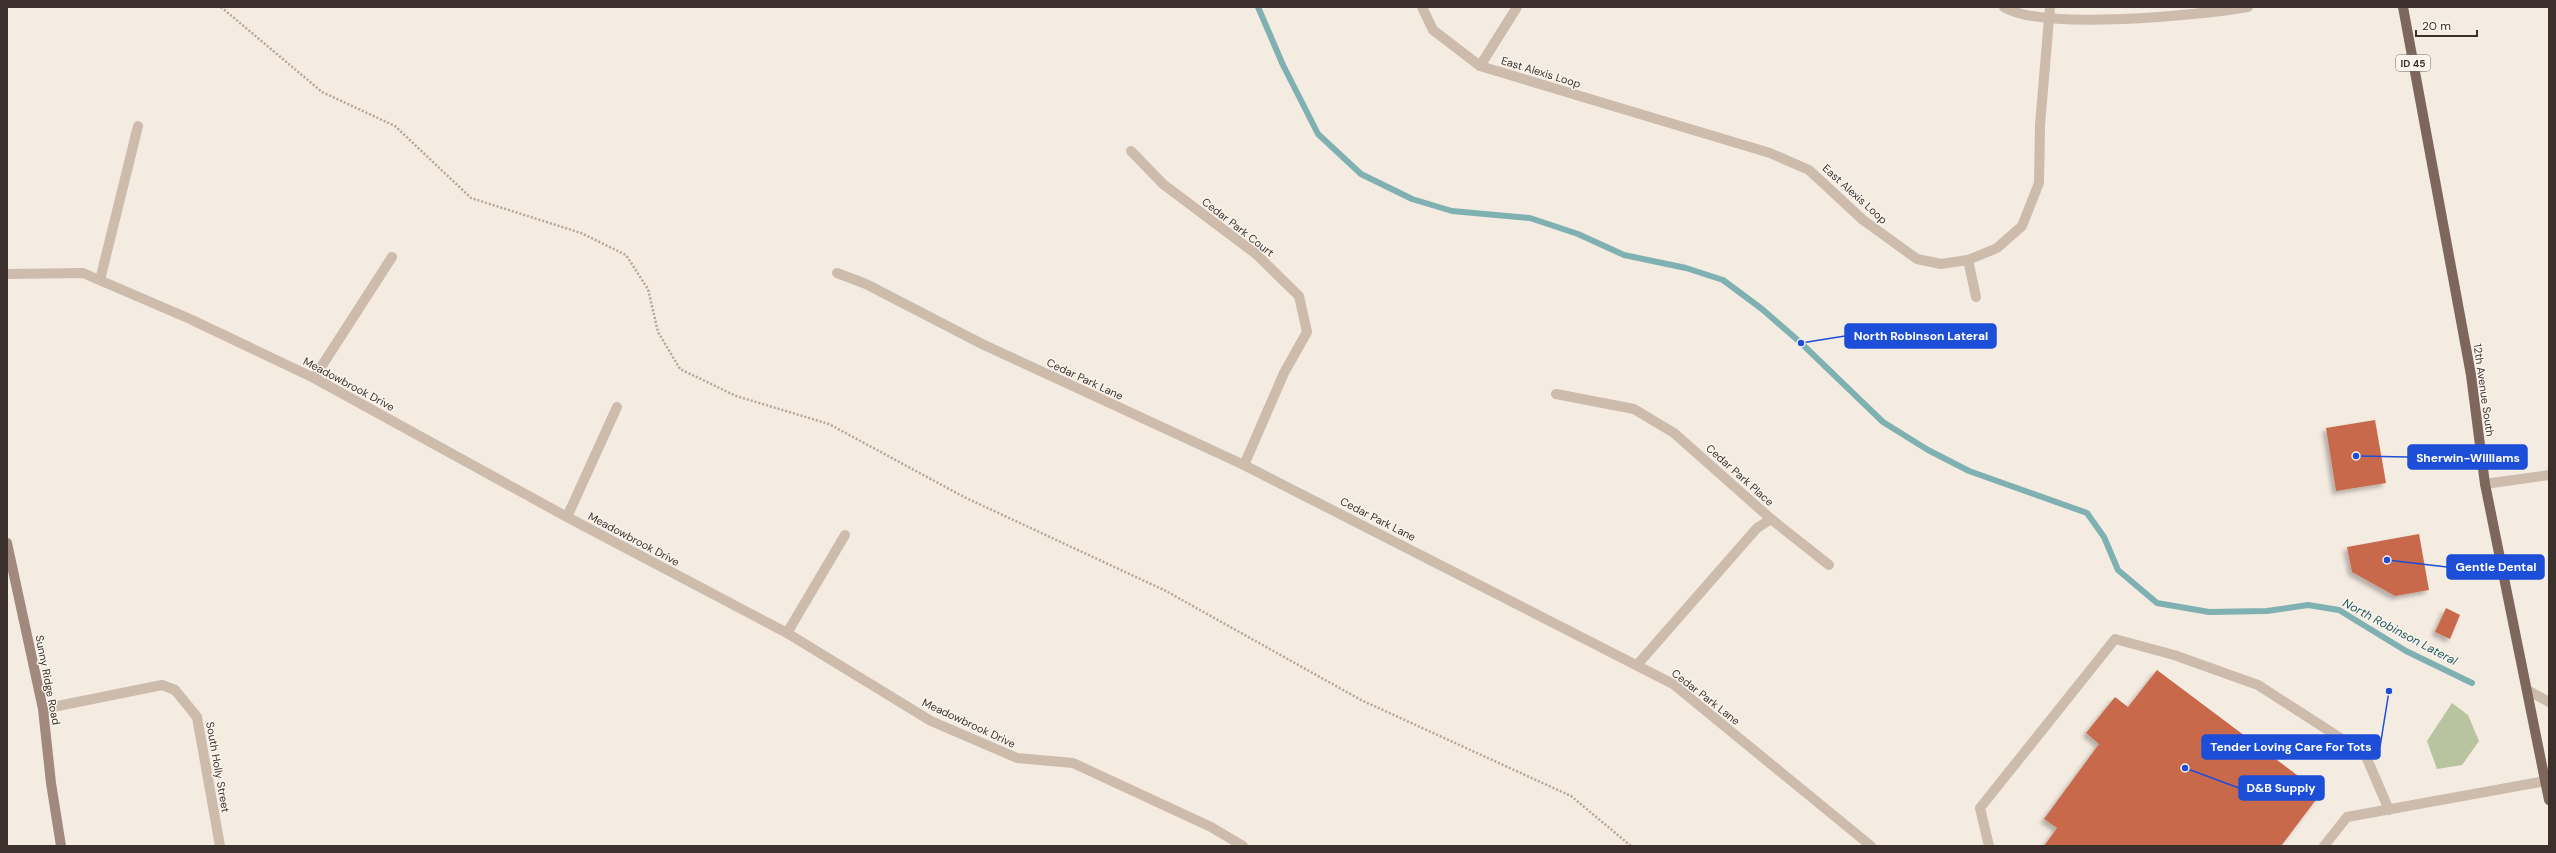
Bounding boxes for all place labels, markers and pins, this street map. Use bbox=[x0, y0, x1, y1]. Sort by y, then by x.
callout: North Robinson Lateral bbox=[1845, 324, 1996, 348]
callout: Sherwin-Williams bbox=[2408, 445, 2527, 469]
callout: Gentle Dental bbox=[2447, 555, 2544, 579]
callout: Tender Loving Care For Tots bbox=[2202, 735, 2380, 759]
callout: D&B Supply bbox=[2239, 776, 2324, 800]

